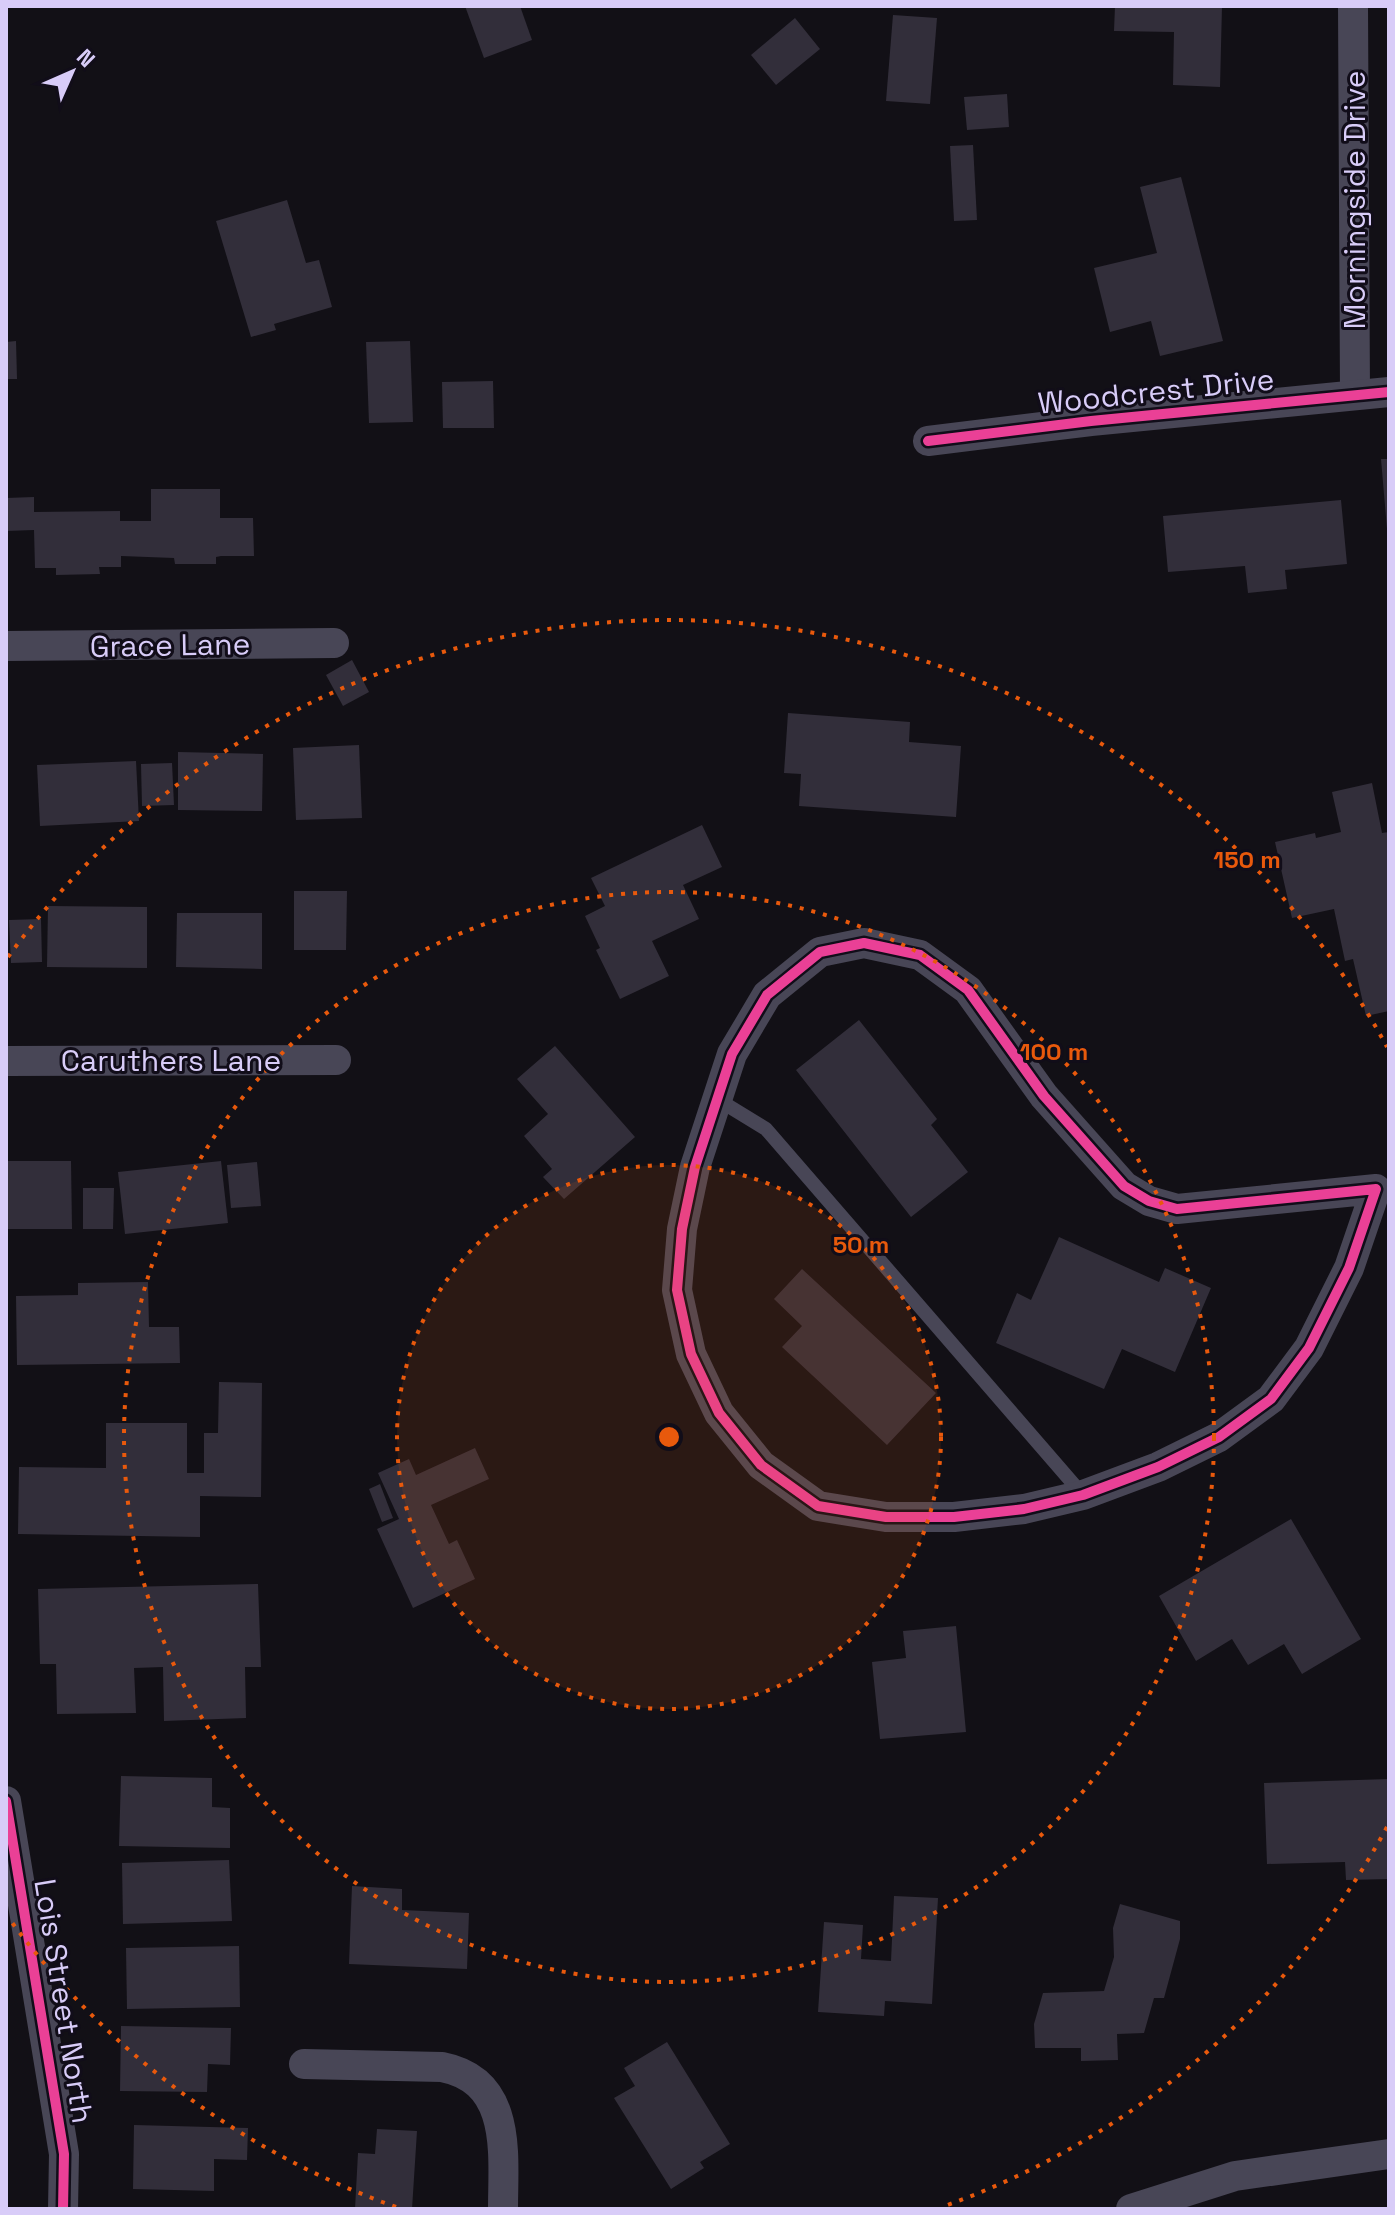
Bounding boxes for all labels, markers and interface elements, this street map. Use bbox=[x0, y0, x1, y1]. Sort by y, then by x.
north arrow bbox=[32, 32, 112, 112]
text: N bbox=[71, 43, 101, 73]
street label: Morningside Drive bbox=[1335, 70, 1374, 330]
street label: Woodcrest Drive bbox=[1036, 359, 1276, 423]
street label: Grace Lane bbox=[89, 624, 251, 666]
text: 150 m bbox=[1213, 844, 1281, 875]
text: 100 m bbox=[1020, 1036, 1088, 1067]
street label: Caruthers Lane bbox=[61, 1041, 281, 1080]
text: 50 m bbox=[833, 1229, 889, 1260]
centre of rings bbox=[655, 1423, 683, 1451]
street label: Lois Street North bbox=[25, 1876, 103, 2126]

